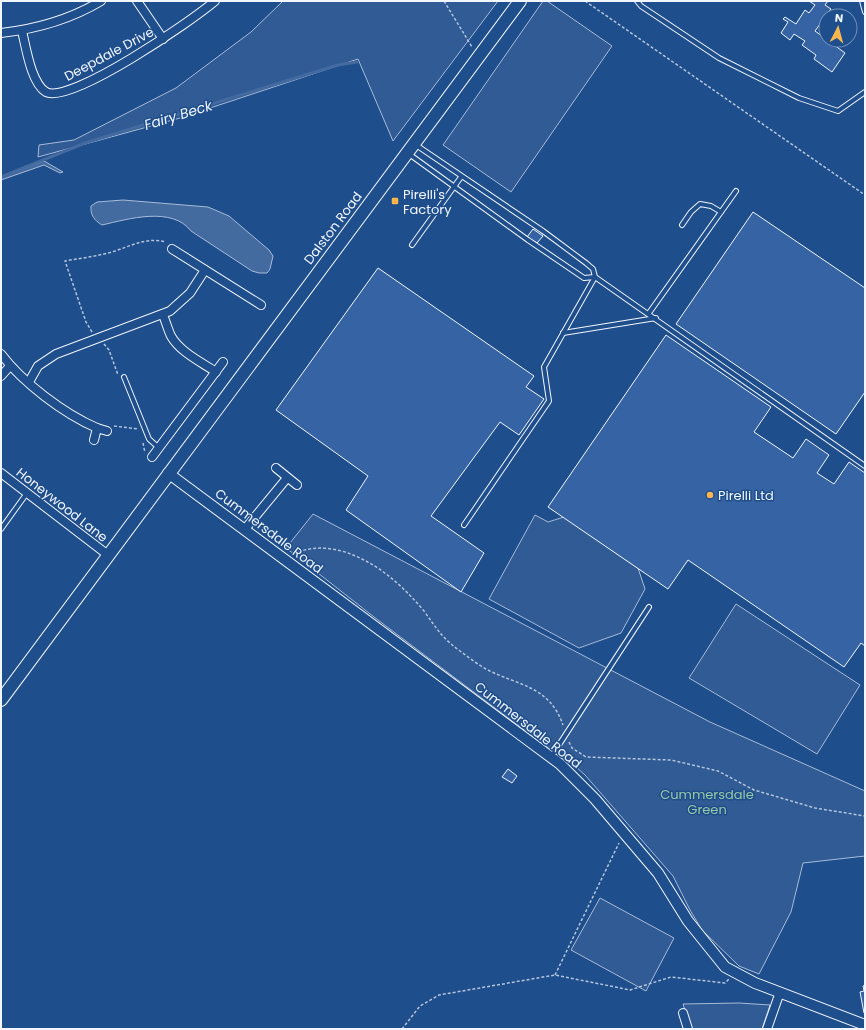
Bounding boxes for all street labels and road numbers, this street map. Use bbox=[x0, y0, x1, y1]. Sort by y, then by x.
street label: Deepdale Drive bbox=[61, 22, 157, 86]
street label: Dalston Road bbox=[299, 188, 367, 268]
street label: Honeywood Lane bbox=[12, 463, 112, 547]
street label: Cummersdale Road bbox=[211, 484, 327, 578]
street label: Cummersdale Road bbox=[471, 677, 585, 773]

